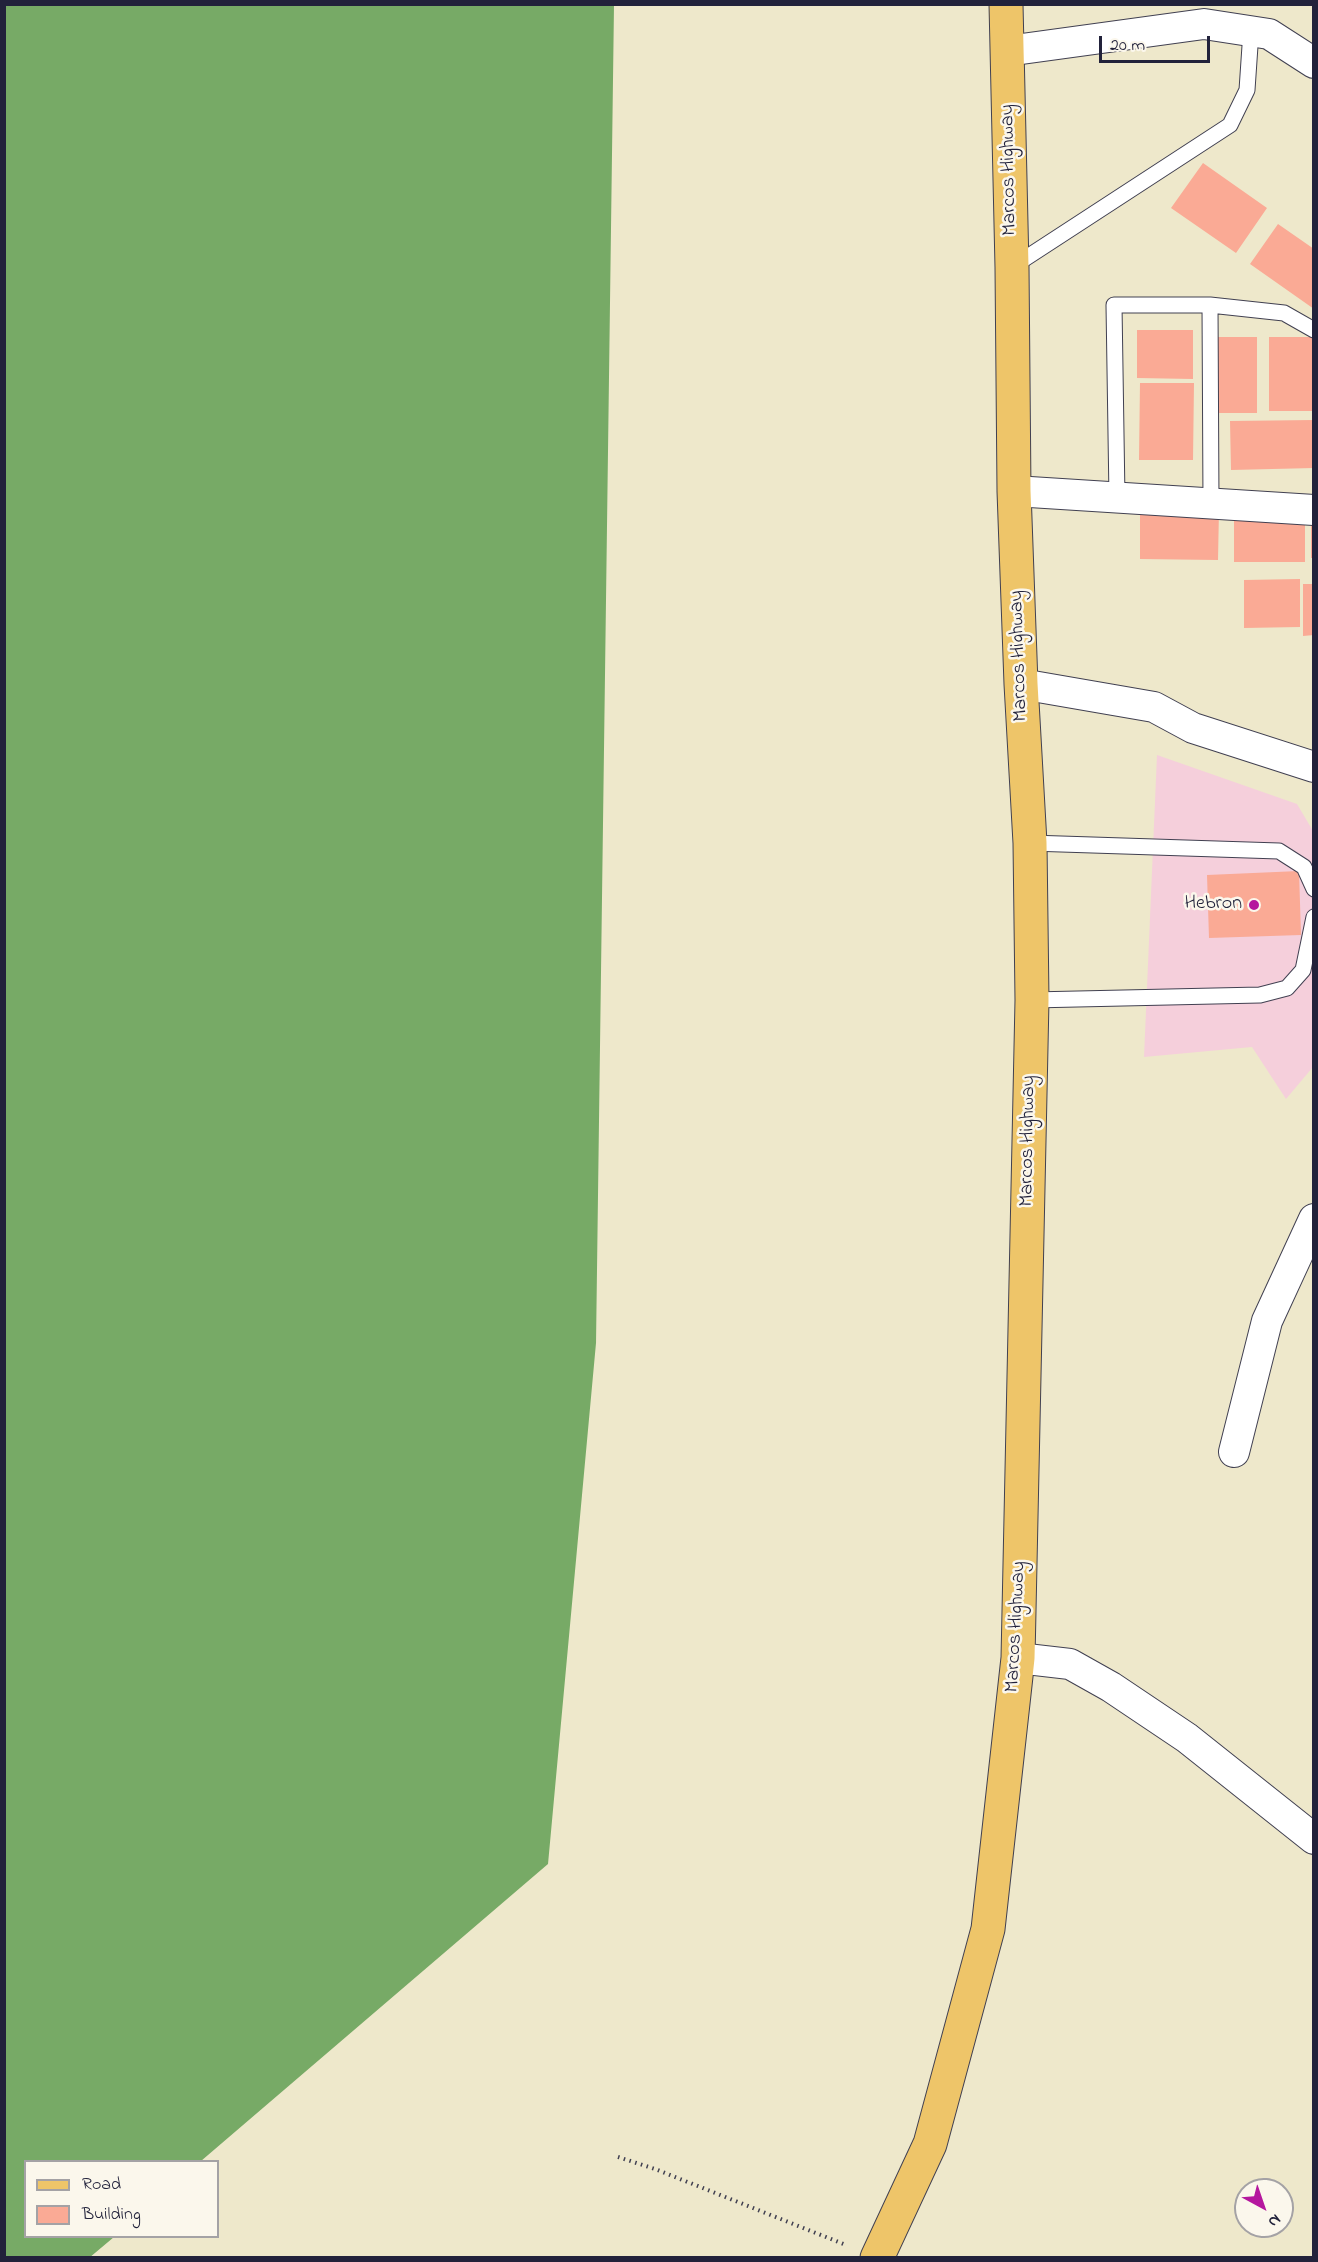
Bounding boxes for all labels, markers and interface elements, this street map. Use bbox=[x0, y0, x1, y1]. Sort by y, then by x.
scale bar bbox=[1102, 24, 1213, 62]
text: 20 m bbox=[1110, 33, 1145, 59]
street label: Marcos Highway bbox=[997, 104, 1023, 236]
street label: Marcos Highway bbox=[1006, 590, 1034, 722]
place label: Hebron bbox=[1184, 893, 1242, 917]
marker: Hebron bbox=[1247, 898, 1261, 912]
street label: Marcos Highway bbox=[1016, 1075, 1042, 1207]
street label: Marcos Highway bbox=[1002, 1561, 1032, 1693]
legend bbox=[24, 2160, 219, 2238]
text: Road bbox=[82, 2172, 121, 2198]
north arrow bbox=[1234, 2178, 1294, 2238]
text: Building bbox=[82, 2202, 141, 2228]
text: N bbox=[1262, 2208, 1286, 2233]

